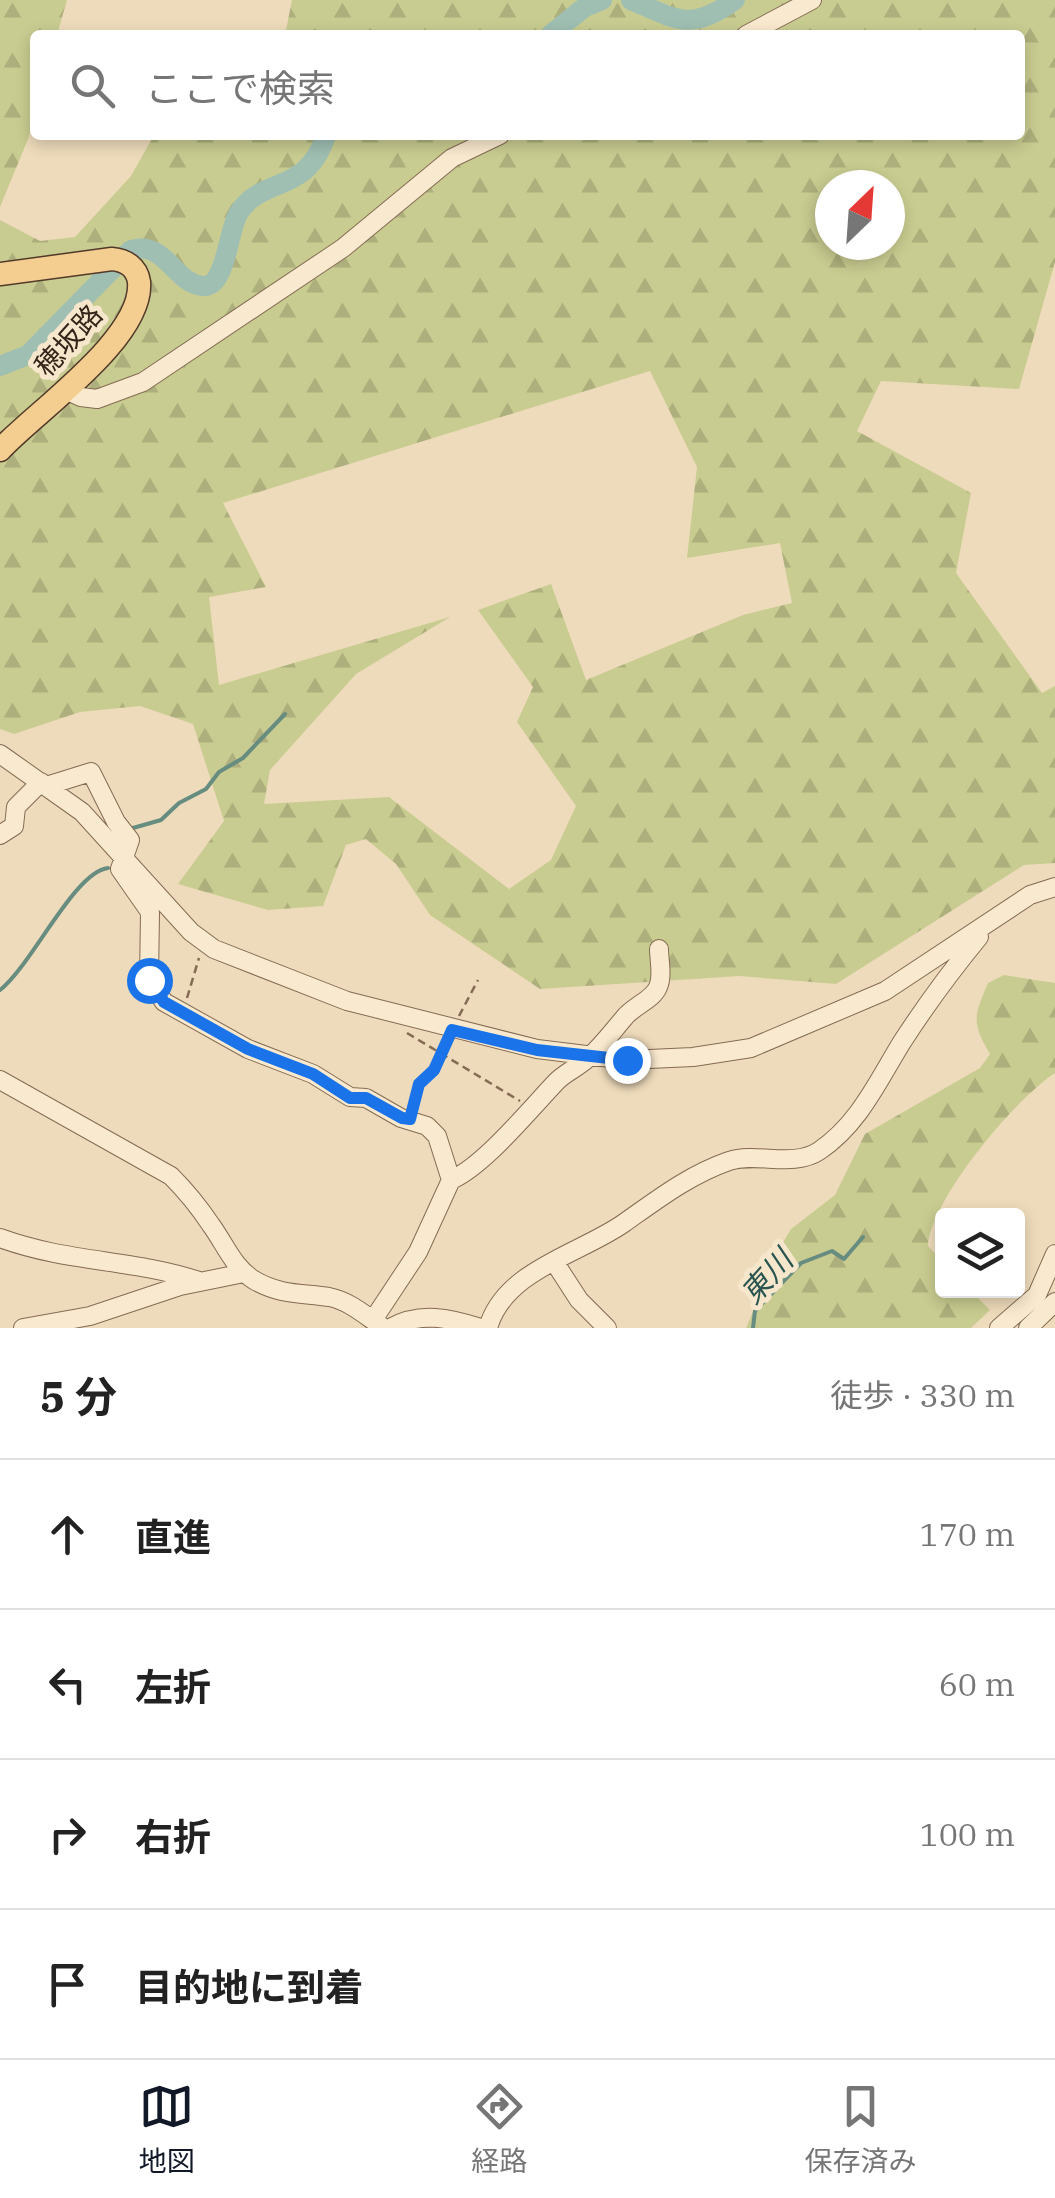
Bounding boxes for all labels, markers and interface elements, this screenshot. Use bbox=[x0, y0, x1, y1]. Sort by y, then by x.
search box bbox=[30, 30, 1025, 140]
icon: search bbox=[65, 58, 120, 113]
text: ここで検索 bbox=[145, 63, 335, 112]
north arrow bbox=[815, 170, 905, 260]
street label: 穂坂路 bbox=[26, 296, 110, 384]
route start bbox=[127, 958, 173, 1004]
route end bbox=[605, 1038, 651, 1084]
map controls bbox=[935, 1208, 1025, 1298]
button: layers bbox=[935, 1208, 1025, 1298]
water label: 東川 bbox=[731, 1238, 803, 1311]
text: 5 分 bbox=[40, 1369, 117, 1424]
text: 徒歩 · 330 m bbox=[830, 1374, 1015, 1416]
icon: ahead bbox=[40, 1507, 95, 1562]
text: 直進 bbox=[135, 1512, 211, 1561]
text: 170 m bbox=[919, 1513, 1015, 1555]
icon: left bbox=[40, 1657, 95, 1712]
text: 左折 bbox=[135, 1662, 211, 1711]
text: 60 m bbox=[939, 1663, 1015, 1705]
icon: right bbox=[40, 1807, 95, 1862]
text: 右折 bbox=[135, 1812, 211, 1861]
text: 100 m bbox=[919, 1813, 1015, 1855]
icon: arrive bbox=[40, 1957, 95, 2012]
text: 目的地に到着 bbox=[135, 1962, 363, 2011]
tab: 地図 bbox=[138, 2079, 195, 2179]
tab: 経路 bbox=[471, 2079, 528, 2179]
tab: 保存済み bbox=[804, 2079, 917, 2179]

